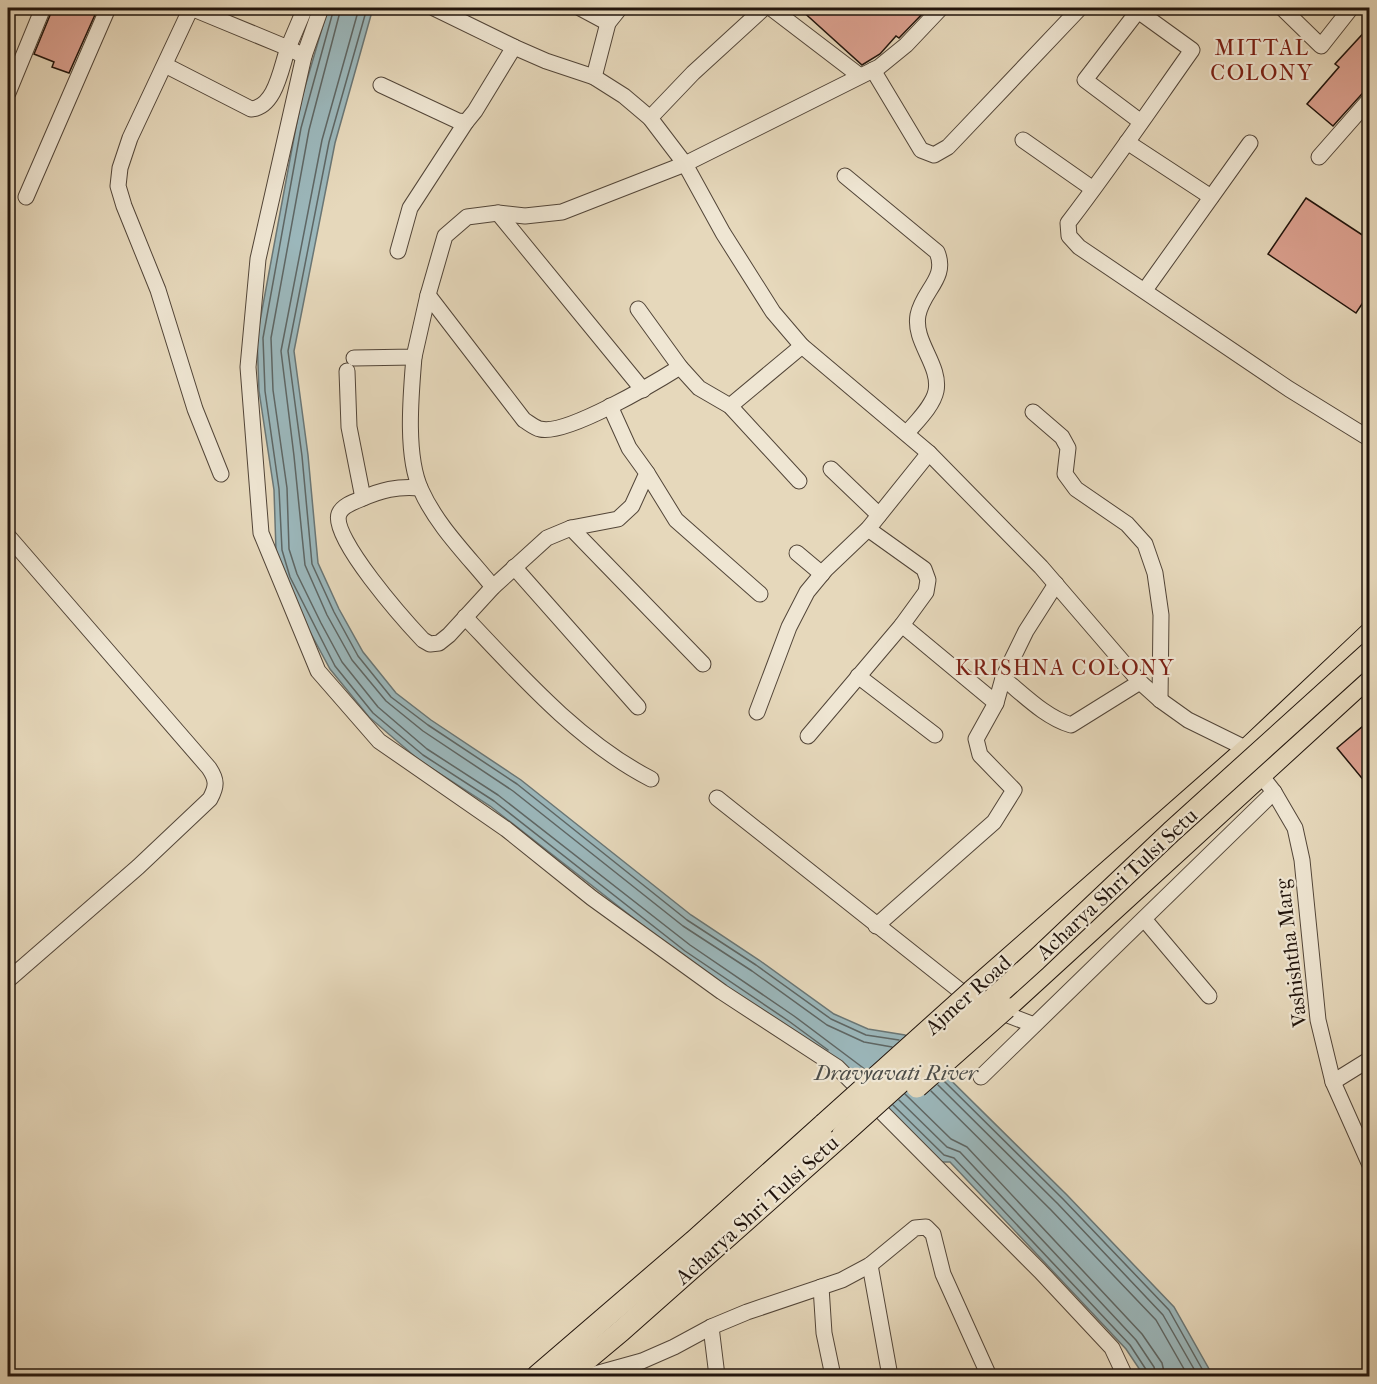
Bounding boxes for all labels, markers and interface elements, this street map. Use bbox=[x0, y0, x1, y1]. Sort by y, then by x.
district label: MITTAL COLONY bbox=[1210, 35, 1314, 86]
district label: KRISHNA COLONY bbox=[955, 655, 1175, 681]
street label: Acharya Shri Tulsi Setu bbox=[1031, 803, 1202, 965]
street label: Vashishtha Marg bbox=[1270, 877, 1312, 1030]
street label: Ajmer Road bbox=[919, 950, 1016, 1040]
water label: Dravyavati River bbox=[812, 1060, 980, 1086]
street label: Acharya Shri Tulsi Setu bbox=[670, 1130, 844, 1290]

